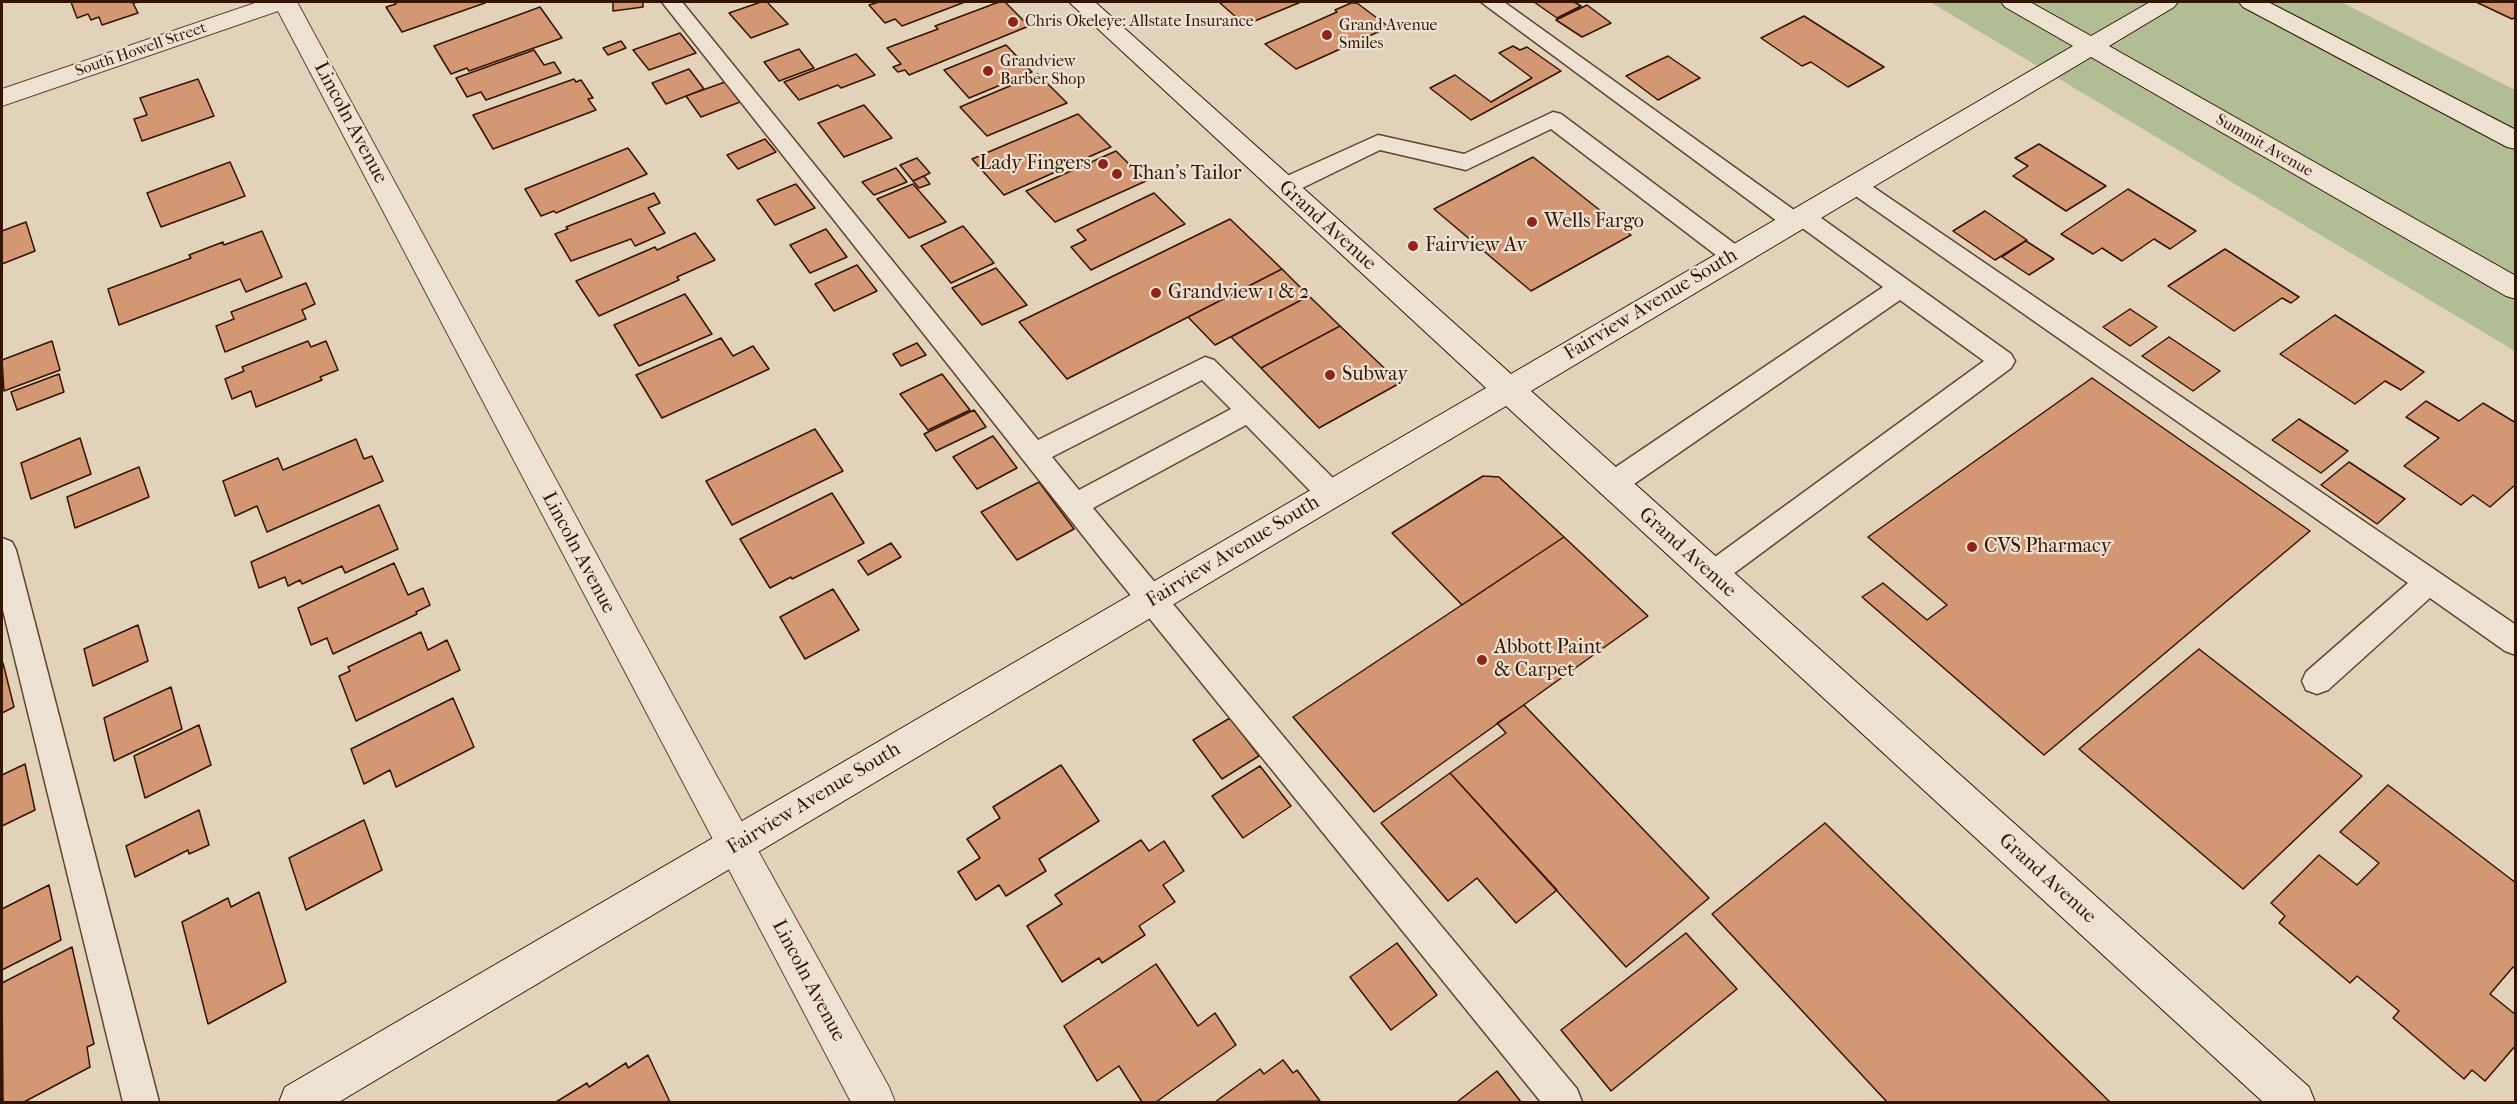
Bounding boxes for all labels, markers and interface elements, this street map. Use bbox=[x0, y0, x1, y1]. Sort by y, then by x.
place label: Chris Okeleye: Allstate Insurance bbox=[1025, 12, 1254, 32]
marker: Chris Okeleye: Allstate Insurance bbox=[1006, 15, 1020, 29]
place label: Grand Avenue Smiles bbox=[1339, 16, 1438, 54]
street label: South Howell Street bbox=[73, 19, 209, 81]
marker: Grand Avenue Smiles bbox=[1320, 28, 1334, 42]
place label: Grandview Barber Shop bbox=[1000, 52, 1085, 90]
street label: Lincoln Avenue bbox=[308, 58, 392, 188]
marker: Grandview Barber Shop bbox=[981, 64, 995, 78]
street label: Summit Avenue bbox=[2212, 110, 2316, 182]
place label: Lady Fingers bbox=[979, 152, 1091, 176]
marker: Lady Fingers bbox=[1096, 157, 1110, 171]
place label: Than's Tailor bbox=[1129, 162, 1242, 186]
marker: Than's Tailor bbox=[1110, 167, 1124, 181]
street label: Grand Avenue bbox=[1273, 176, 1381, 276]
place label: Wells Fargo bbox=[1544, 210, 1644, 234]
marker: Wells Fargo bbox=[1525, 215, 1539, 229]
place label: Fairview Av bbox=[1425, 234, 1527, 258]
marker: Fairview Av bbox=[1406, 239, 1420, 253]
street label: Fairview Avenue South bbox=[1560, 244, 1742, 366]
place label: Grandview 1 & 2 bbox=[1168, 281, 1309, 305]
marker: Grandview 1 & 2 bbox=[1149, 286, 1163, 300]
place label: Subway bbox=[1342, 363, 1408, 387]
marker: Subway bbox=[1323, 368, 1337, 382]
street label: Lincoln Avenue bbox=[536, 488, 620, 618]
street label: Fairview Avenue South bbox=[1142, 491, 1324, 613]
street label: Grand Avenue bbox=[1633, 503, 1741, 603]
place label: CVS Pharmacy bbox=[1984, 535, 2111, 559]
marker: CVS Pharmacy bbox=[1965, 540, 1979, 554]
place label: Abbott Paint & Carpet bbox=[1494, 636, 1602, 683]
marker: Abbott Paint & Carpet bbox=[1475, 653, 1489, 667]
street label: Fairview Avenue South bbox=[723, 738, 905, 860]
street label: Grand Avenue bbox=[1993, 829, 2101, 929]
street label: Lincoln Avenue bbox=[766, 916, 850, 1046]

